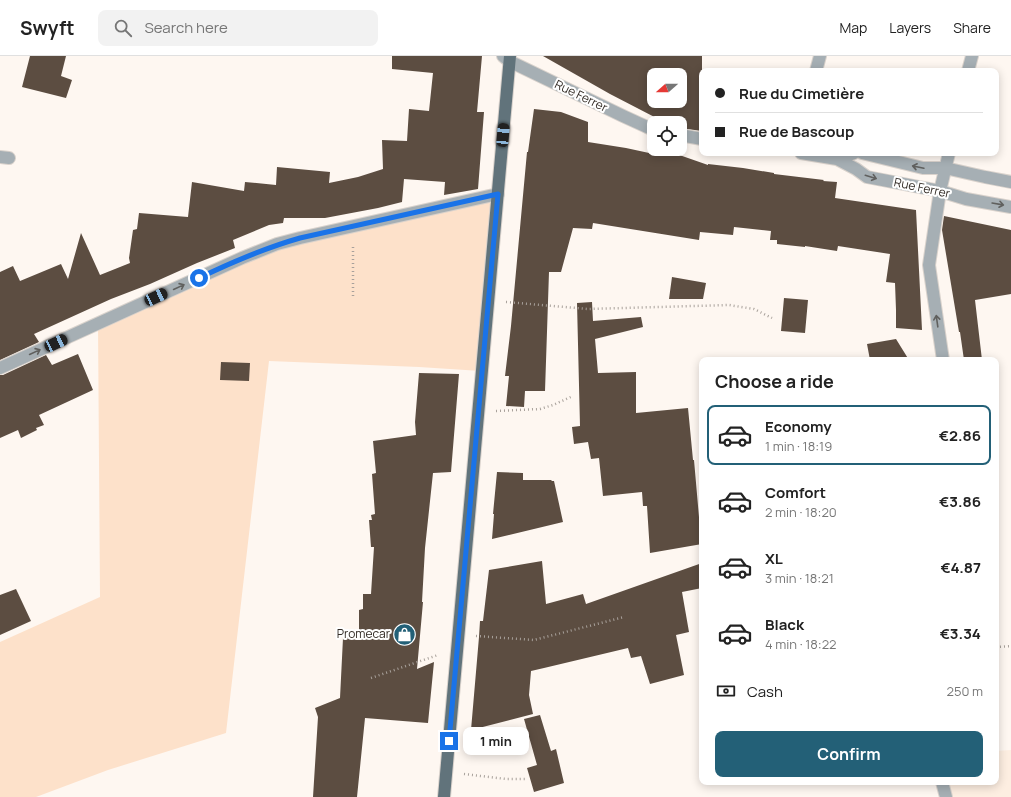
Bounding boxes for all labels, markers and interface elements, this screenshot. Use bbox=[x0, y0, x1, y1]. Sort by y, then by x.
search box bbox=[98, 10, 378, 46]
text: Swyft bbox=[20, 15, 74, 41]
icon: search bbox=[112, 17, 134, 39]
text: Search here bbox=[144, 17, 228, 38]
text: Map bbox=[839, 18, 867, 37]
text: Layers bbox=[889, 18, 931, 37]
text: Share bbox=[953, 18, 991, 37]
north arrow bbox=[647, 68, 687, 108]
map controls bbox=[647, 68, 687, 156]
street label: Rue Ferrer bbox=[552, 75, 611, 116]
text: Rue du Cimetière bbox=[739, 83, 864, 104]
button: locate bbox=[647, 116, 687, 156]
text: Rue de Bascoup bbox=[739, 121, 854, 142]
car bbox=[496, 123, 510, 147]
one-way arrow bbox=[912, 162, 925, 170]
street label: Rue Ferrer bbox=[893, 173, 952, 202]
one-way arrow bbox=[864, 174, 877, 181]
one-way arrow bbox=[991, 200, 1004, 208]
route start bbox=[190, 269, 208, 287]
one-way arrow bbox=[173, 282, 185, 290]
car bbox=[143, 286, 169, 308]
one-way arrow bbox=[933, 315, 941, 328]
car bbox=[43, 332, 69, 354]
one-way arrow bbox=[29, 348, 41, 355]
text: Choose a ride bbox=[715, 369, 834, 393]
text: Economy bbox=[765, 416, 832, 437]
icon: car bbox=[717, 417, 753, 453]
text: €2.86 bbox=[939, 425, 981, 446]
text: 1 min · 18:19 bbox=[765, 437, 832, 455]
text: Comfort bbox=[765, 482, 826, 503]
icon: car bbox=[717, 483, 753, 519]
text: €3.86 bbox=[939, 491, 981, 512]
text: 2 min · 18:20 bbox=[765, 503, 837, 521]
text: XL bbox=[765, 548, 783, 569]
icon: car bbox=[717, 549, 753, 585]
text: €4.87 bbox=[940, 557, 981, 578]
text: 3 min · 18:21 bbox=[765, 569, 834, 587]
text: Black bbox=[765, 614, 804, 635]
icon: car bbox=[717, 615, 753, 651]
shop icon: Promecar bbox=[392, 621, 418, 647]
text: €3.34 bbox=[940, 623, 981, 644]
place label: Promecar bbox=[337, 625, 391, 642]
text: 4 min · 18:22 bbox=[765, 635, 837, 653]
icon: cash bbox=[715, 680, 737, 702]
text: Cash bbox=[747, 681, 783, 702]
text: 250 m bbox=[947, 682, 983, 700]
callout: 1 min bbox=[463, 727, 529, 755]
button: Confirm bbox=[715, 731, 983, 777]
route end bbox=[440, 732, 458, 750]
text: 1 min bbox=[480, 732, 512, 750]

